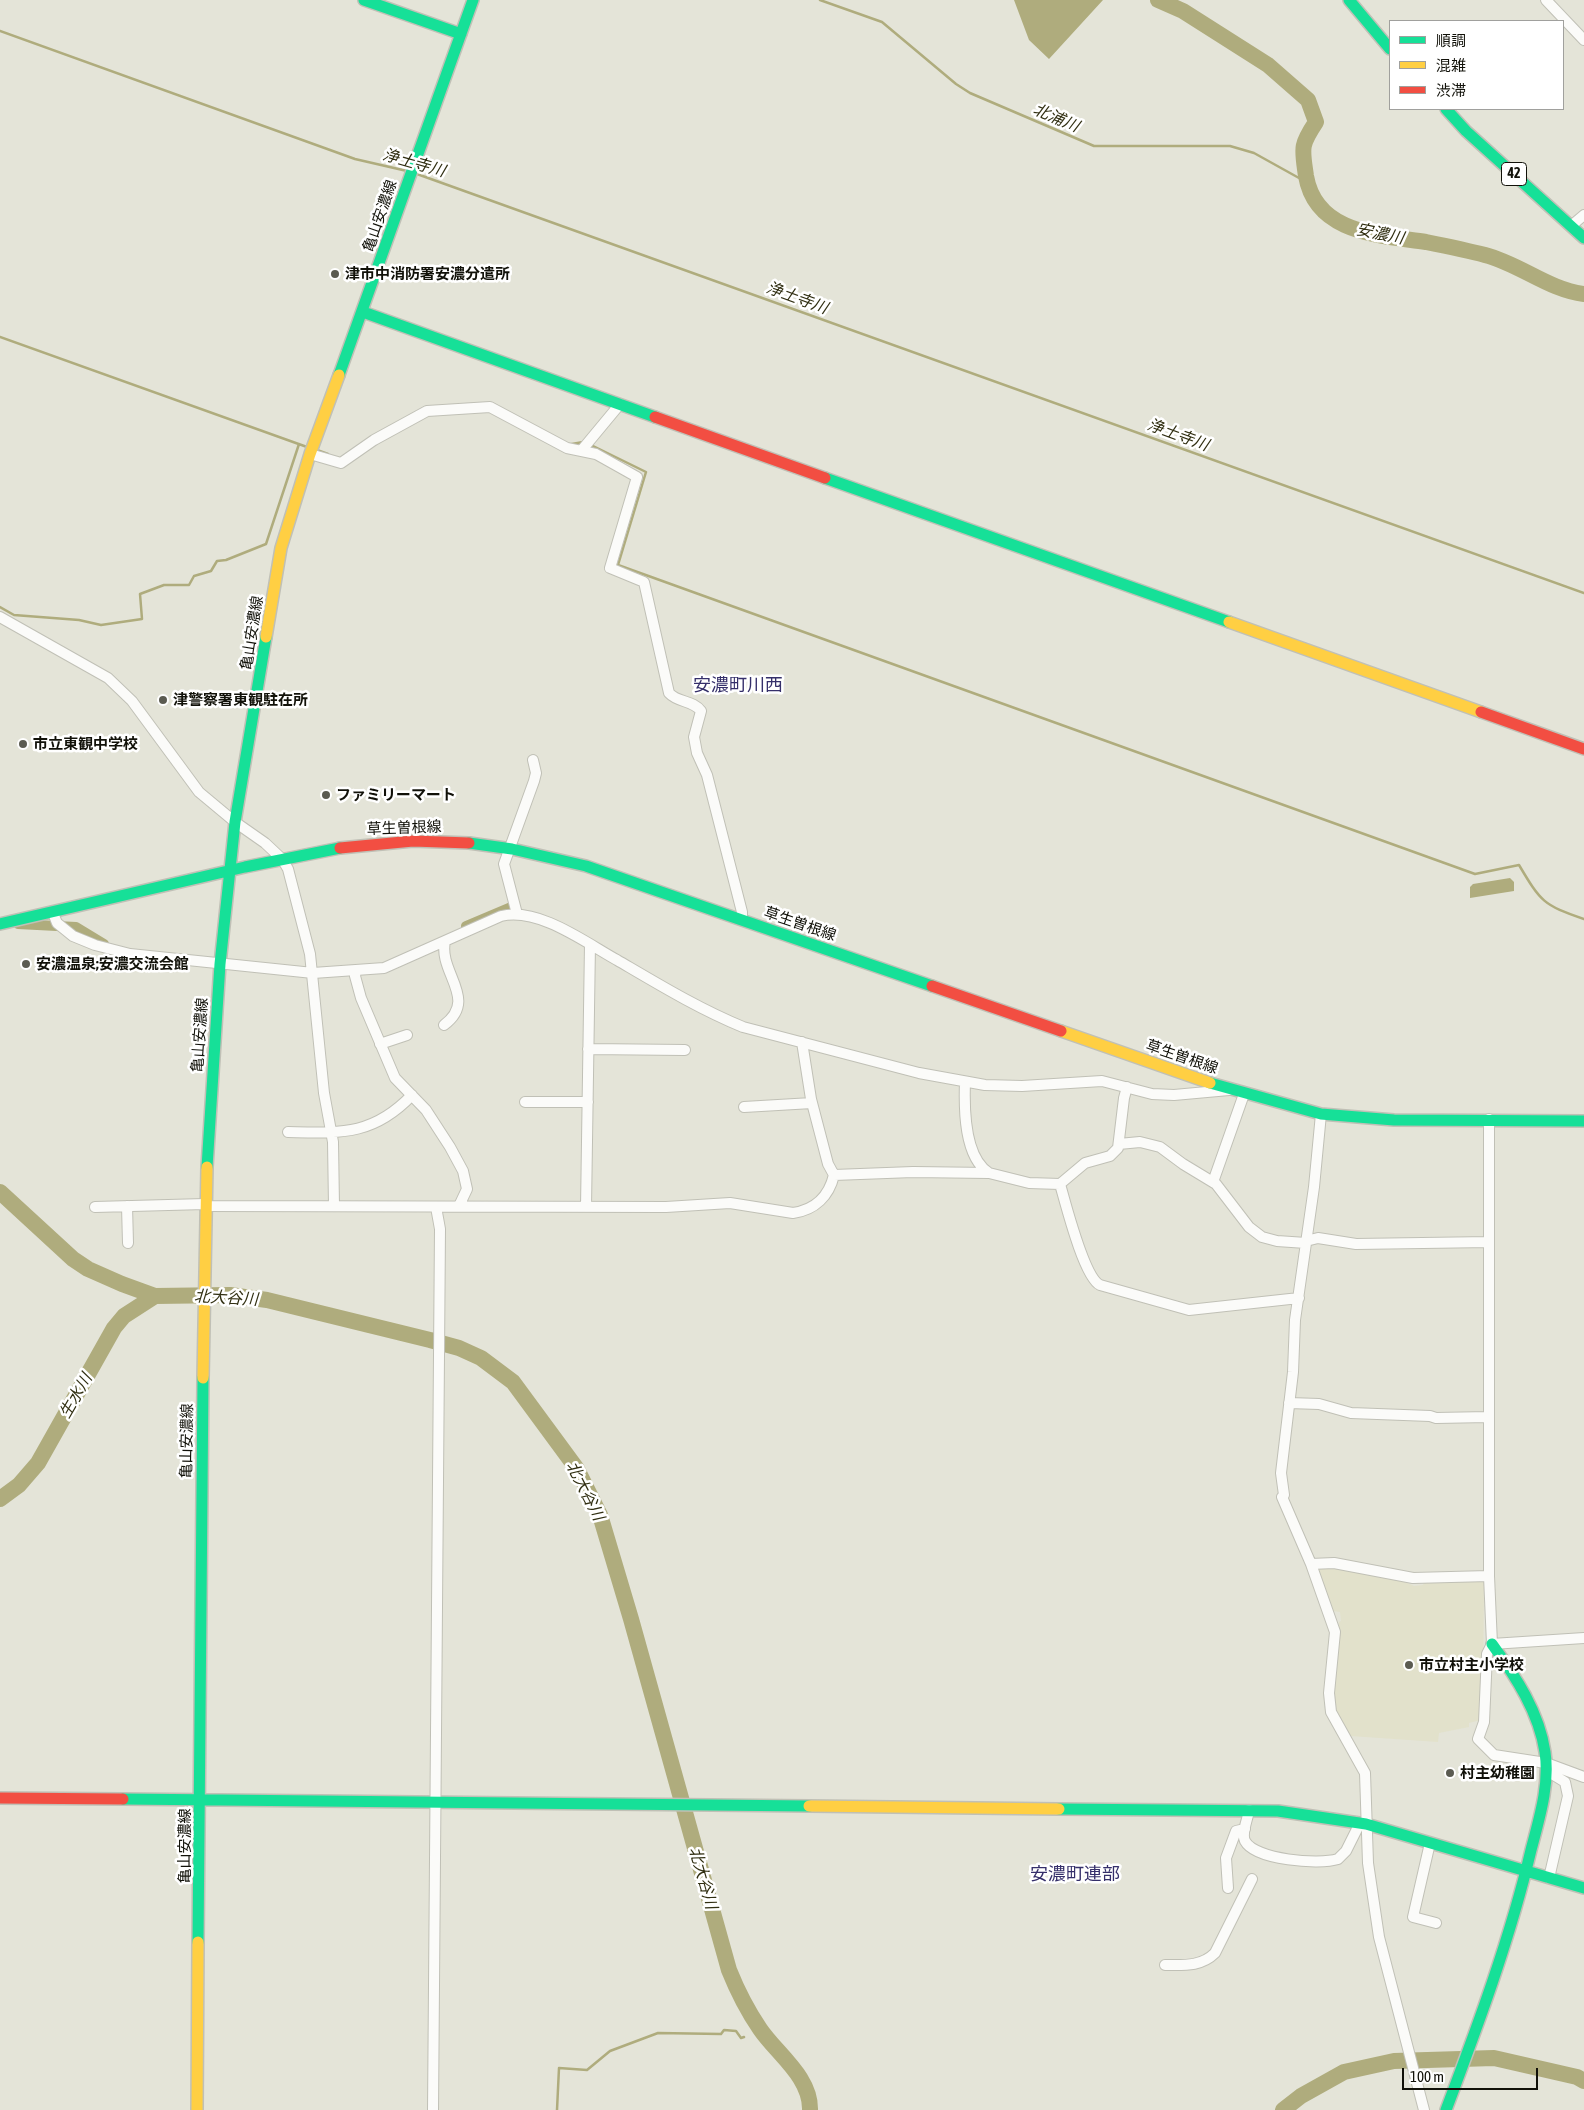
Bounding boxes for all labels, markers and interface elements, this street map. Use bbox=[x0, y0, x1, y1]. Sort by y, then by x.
legend bbox=[1389, 20, 1564, 110]
text: 順調 bbox=[1436, 32, 1466, 49]
text: 混雑 bbox=[1436, 57, 1466, 74]
text: 渋滞 bbox=[1436, 82, 1466, 99]
water label: 北浦川 bbox=[1030, 100, 1082, 136]
water label: 浄土寺川 bbox=[381, 145, 447, 181]
road number: 42 bbox=[1502, 162, 1526, 185]
street label: 亀山安濃線 bbox=[359, 178, 401, 254]
water label: 安濃川 bbox=[1355, 220, 1405, 248]
place label: 津市中消防署安濃分遣所 bbox=[345, 265, 510, 283]
marker: 津市中消防署安濃分遣所 bbox=[329, 268, 341, 280]
water label: 浄土寺川 bbox=[764, 278, 830, 318]
water label: 浄土寺川 bbox=[1145, 415, 1211, 455]
street label: 亀山安濃線 bbox=[237, 595, 267, 671]
district label: 安濃町川西 bbox=[693, 674, 783, 696]
place label: 津警察署東観駐在所 bbox=[173, 691, 308, 709]
marker: 津警察署東観駐在所 bbox=[157, 694, 169, 706]
place label: 市立東観中学校 bbox=[33, 735, 138, 753]
marker: 市立東観中学校 bbox=[17, 738, 29, 750]
place label: ファミリーマート bbox=[336, 786, 456, 804]
marker: ファミリーマート bbox=[320, 789, 332, 801]
street label: 草生曽根線 bbox=[366, 818, 442, 838]
street label: 草生曽根線 bbox=[762, 903, 838, 945]
place label: 安濃温泉;安濃交流会館 bbox=[36, 955, 189, 973]
marker: 安濃温泉;安濃交流会館 bbox=[20, 958, 32, 970]
street label: 亀山安濃線 bbox=[188, 997, 212, 1073]
street label: 草生曽根線 bbox=[1144, 1036, 1220, 1078]
water label: 北大谷川 bbox=[194, 1287, 258, 1309]
water label: 生水川 bbox=[56, 1370, 96, 1422]
street label: 亀山安濃線 bbox=[177, 1403, 197, 1479]
water label: 北大谷川 bbox=[562, 1458, 608, 1524]
place label: 市立村主小学校 bbox=[1419, 1656, 1524, 1674]
marker: 市立村主小学校 bbox=[1403, 1659, 1415, 1671]
place label: 村主幼稚園 bbox=[1460, 1764, 1535, 1782]
marker: 村主幼稚園 bbox=[1444, 1767, 1456, 1779]
street label: 亀山安濃線 bbox=[176, 1809, 194, 1883]
water label: 北大谷川 bbox=[685, 1845, 721, 1911]
district label: 安濃町連部 bbox=[1030, 1863, 1120, 1885]
scale bar bbox=[1404, 2058, 1540, 2090]
text: 100 m bbox=[1410, 2068, 1444, 2085]

